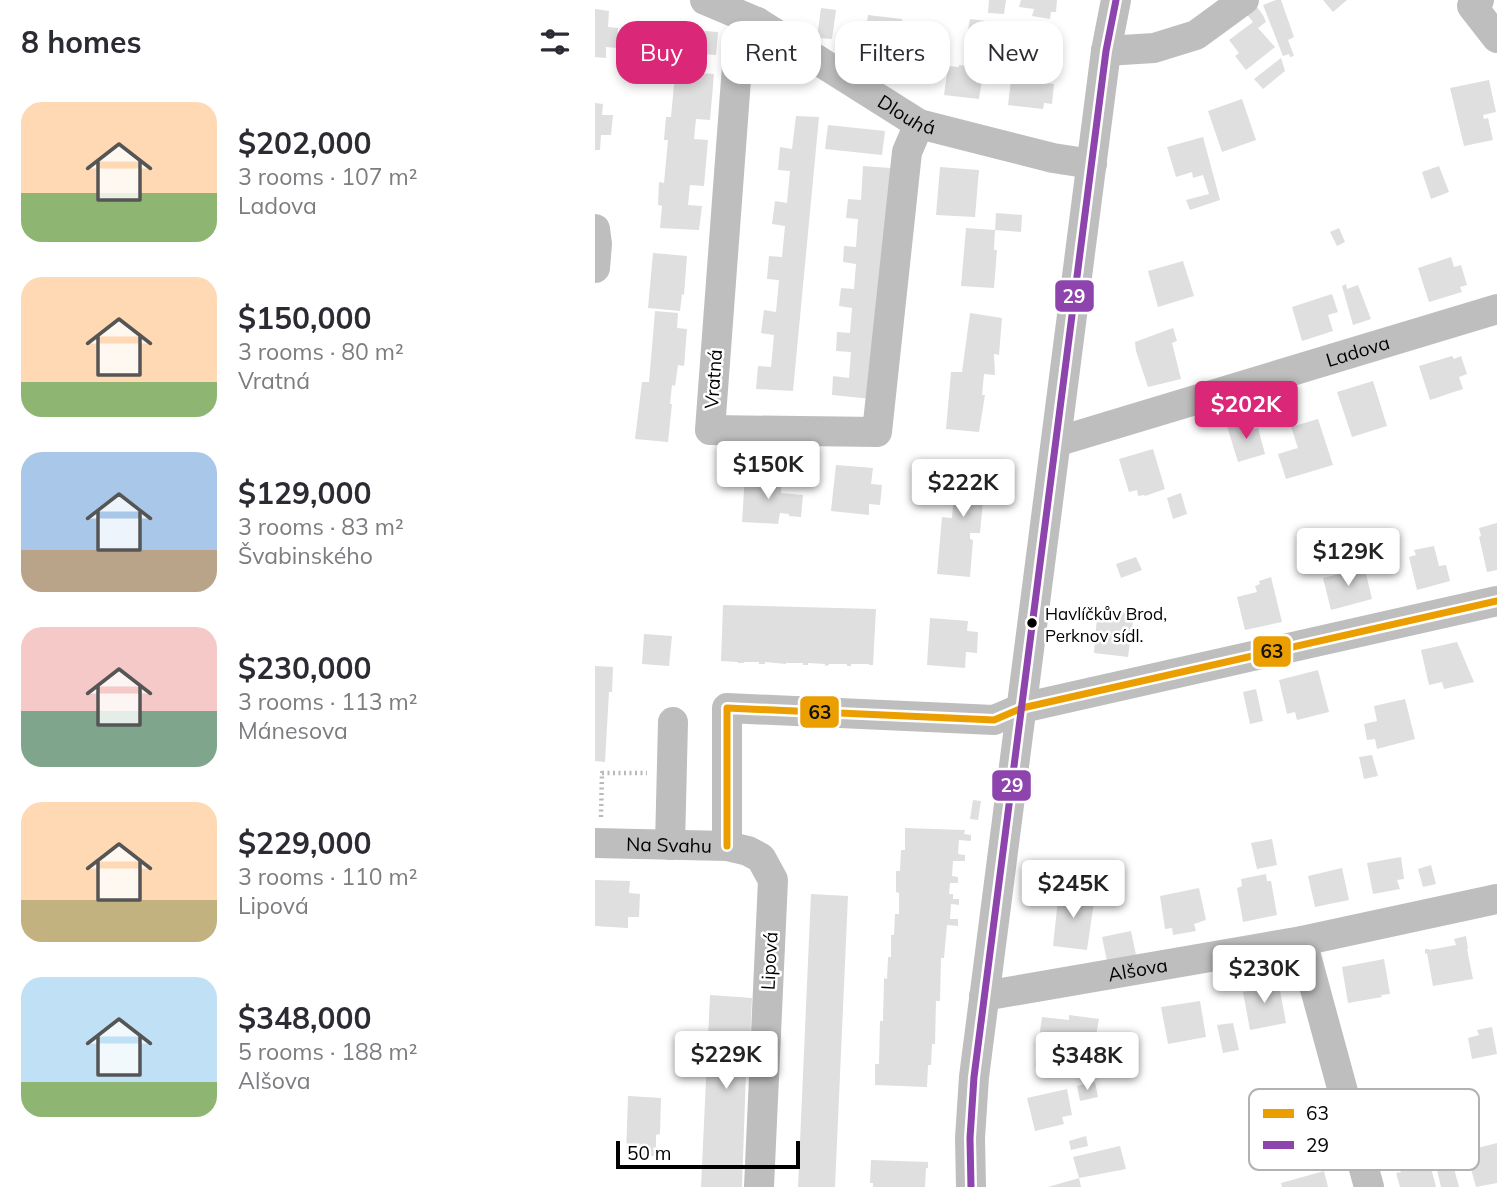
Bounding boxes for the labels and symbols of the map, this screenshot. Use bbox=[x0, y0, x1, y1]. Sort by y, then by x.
street label: Dlouhá bbox=[873, 89, 938, 140]
line badge: 29 bbox=[1054, 279, 1095, 313]
text: 29 bbox=[1063, 284, 1085, 308]
street label: Ladova bbox=[1323, 330, 1392, 372]
street label: Vratná bbox=[699, 348, 727, 410]
pin: $202K bbox=[1197, 382, 1295, 441]
pin: $150K bbox=[719, 442, 817, 501]
pin: $222K bbox=[914, 460, 1012, 519]
pin: $129K bbox=[1299, 528, 1397, 588]
place label: Havlíčkův Brod, Perknov sídl. bbox=[1045, 603, 1167, 646]
marker: Havlíčkův Brod, Perknov sídl. bbox=[1025, 616, 1039, 630]
line badge: 63 bbox=[1252, 635, 1292, 668]
text: 63 bbox=[1261, 639, 1283, 663]
line badge: 63 bbox=[799, 695, 840, 729]
text: 63 bbox=[809, 700, 831, 724]
line badge: 29 bbox=[991, 769, 1032, 802]
text: 29 bbox=[1001, 773, 1023, 797]
street label: Na Svahu bbox=[626, 832, 712, 858]
pin: $245K bbox=[1024, 860, 1122, 920]
street label: Lipová bbox=[755, 931, 783, 991]
pin: $230K bbox=[1215, 946, 1313, 1005]
street label: Alšova bbox=[1106, 952, 1169, 986]
pin: $229K bbox=[677, 1032, 775, 1091]
pin: $348K bbox=[1038, 1032, 1136, 1092]
legend bbox=[1249, 1089, 1479, 1170]
text: 63 bbox=[1306, 1101, 1329, 1125]
text: 29 bbox=[1306, 1133, 1329, 1157]
scale bar bbox=[616, 1138, 800, 1170]

